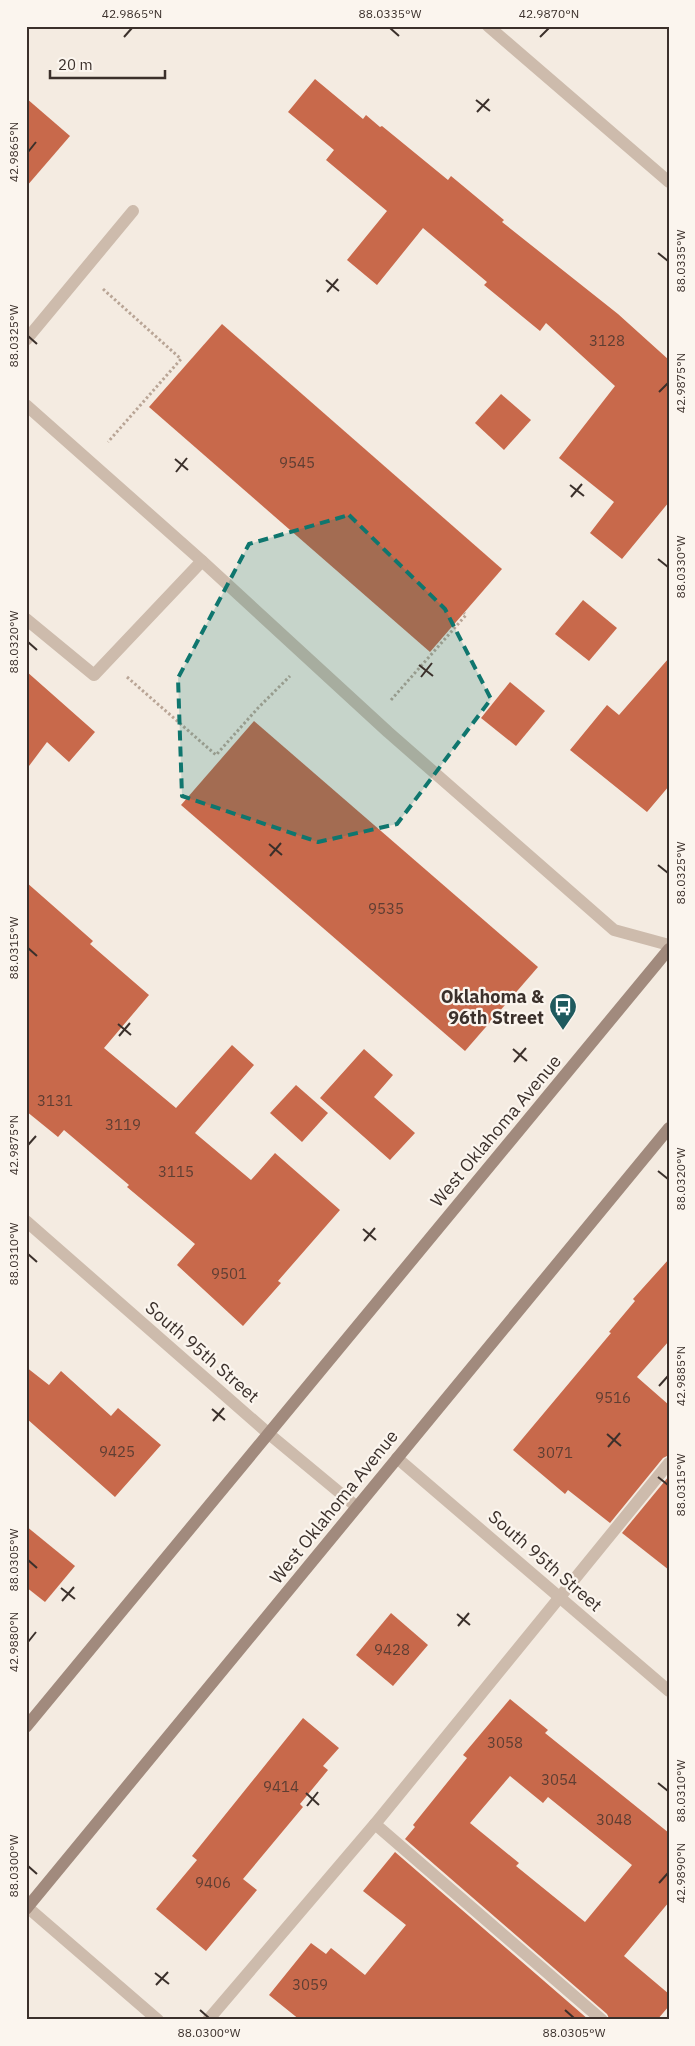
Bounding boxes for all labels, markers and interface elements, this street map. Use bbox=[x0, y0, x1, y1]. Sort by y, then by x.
text: 42.9865°N bbox=[102, 6, 162, 21]
text: 88.0335°W bbox=[359, 6, 422, 21]
text: 42.9870°N bbox=[519, 6, 579, 21]
scale bar bbox=[50, 48, 165, 80]
text: 20 m bbox=[58, 55, 93, 74]
text: 42.9865°N bbox=[6, 122, 21, 182]
text: 88.0335°W bbox=[673, 229, 688, 292]
text: 88.0325°W bbox=[6, 304, 21, 367]
house number: 3128 bbox=[589, 331, 625, 350]
text: 42.9875°N bbox=[673, 353, 688, 413]
house number: 9545 bbox=[279, 453, 315, 472]
text: 88.0330°W bbox=[673, 535, 688, 598]
text: 88.0320°W bbox=[6, 610, 21, 673]
text: 88.0325°W bbox=[673, 841, 688, 904]
house number: 9535 bbox=[368, 899, 404, 918]
text: 88.0315°W bbox=[6, 916, 21, 979]
place label: Oklahoma & 96th Street bbox=[441, 985, 544, 1029]
bus stop icon: Oklahoma & 96th Street bbox=[548, 992, 578, 1031]
street label: West Oklahoma Avenue bbox=[425, 1050, 566, 1211]
house number: 3131 bbox=[37, 1091, 73, 1110]
text: 42.9875°N bbox=[6, 1115, 21, 1175]
house number: 3119 bbox=[105, 1115, 141, 1134]
text: 88.0320°W bbox=[673, 1147, 688, 1210]
house number: 3115 bbox=[158, 1162, 194, 1181]
text: 88.0310°W bbox=[6, 1222, 21, 1285]
house number: 9501 bbox=[211, 1264, 247, 1283]
street label: South 95th Street bbox=[141, 1296, 264, 1407]
text: 42.9885°N bbox=[673, 1346, 688, 1406]
house number: 9516 bbox=[595, 1388, 631, 1407]
street label: West Oklahoma Avenue bbox=[264, 1425, 403, 1588]
house number: 9425 bbox=[99, 1442, 135, 1461]
house number: 3071 bbox=[537, 1443, 573, 1462]
text: 88.0315°W bbox=[673, 1453, 688, 1516]
street label: South 95th Street bbox=[484, 1505, 607, 1616]
text: 88.0305°W bbox=[6, 1528, 21, 1591]
text: 42.9880°N bbox=[6, 1612, 21, 1672]
house number: 9428 bbox=[374, 1640, 410, 1659]
house number: 3058 bbox=[487, 1733, 523, 1752]
text: 88.0310°W bbox=[673, 1759, 688, 1822]
house number: 3054 bbox=[541, 1770, 577, 1789]
house number: 9414 bbox=[263, 1777, 299, 1796]
house number: 3048 bbox=[596, 1810, 632, 1829]
text: 88.0300°W bbox=[6, 1834, 21, 1897]
text: 42.9890°N bbox=[673, 1843, 688, 1903]
house number: 9406 bbox=[195, 1873, 231, 1892]
house number: 3059 bbox=[292, 1975, 328, 1994]
text: 88.0300°W bbox=[178, 2025, 241, 2040]
text: 88.0305°W bbox=[543, 2025, 606, 2040]

